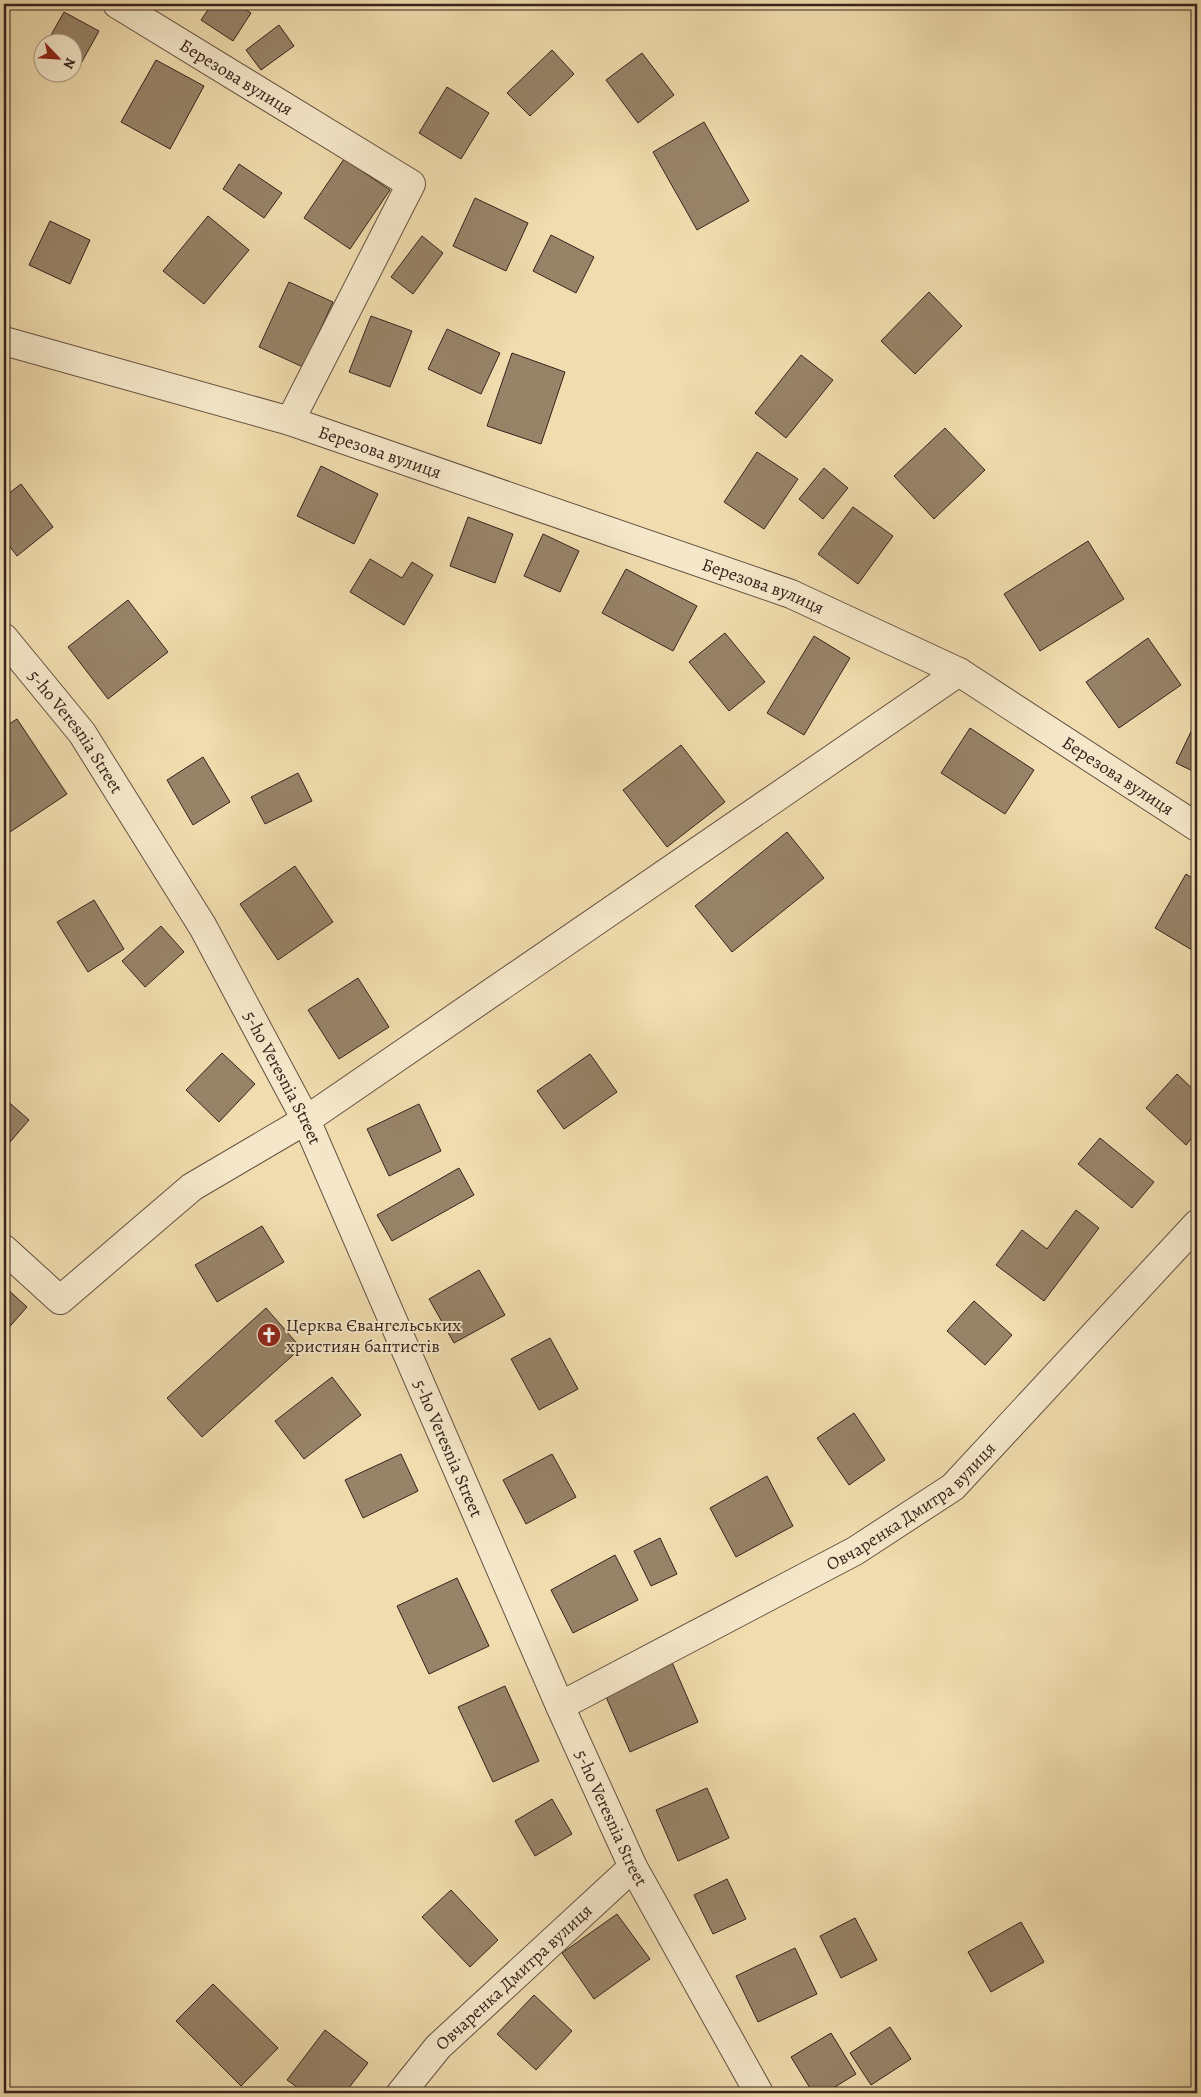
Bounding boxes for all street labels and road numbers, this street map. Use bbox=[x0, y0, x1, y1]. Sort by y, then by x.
street label: Березова вулиця bbox=[175, 33, 298, 121]
street label: Березова вулиця bbox=[315, 420, 445, 484]
street label: Березова вулиця bbox=[699, 552, 828, 620]
street label: 5-ho Veresnia Street bbox=[23, 664, 129, 798]
street label: Березова вулиця bbox=[1057, 730, 1179, 821]
street label: 5-ho Veresnia Street bbox=[238, 1007, 327, 1148]
street label: 5-ho Veresnia Street bbox=[408, 1376, 489, 1521]
street label: Овчаренка Дмитра вулиця bbox=[822, 1437, 1001, 1576]
street label: 5-ho Veresnia Street bbox=[569, 1746, 653, 1890]
street label: Овчаренка Дмитра вулиця bbox=[430, 1899, 597, 2056]

